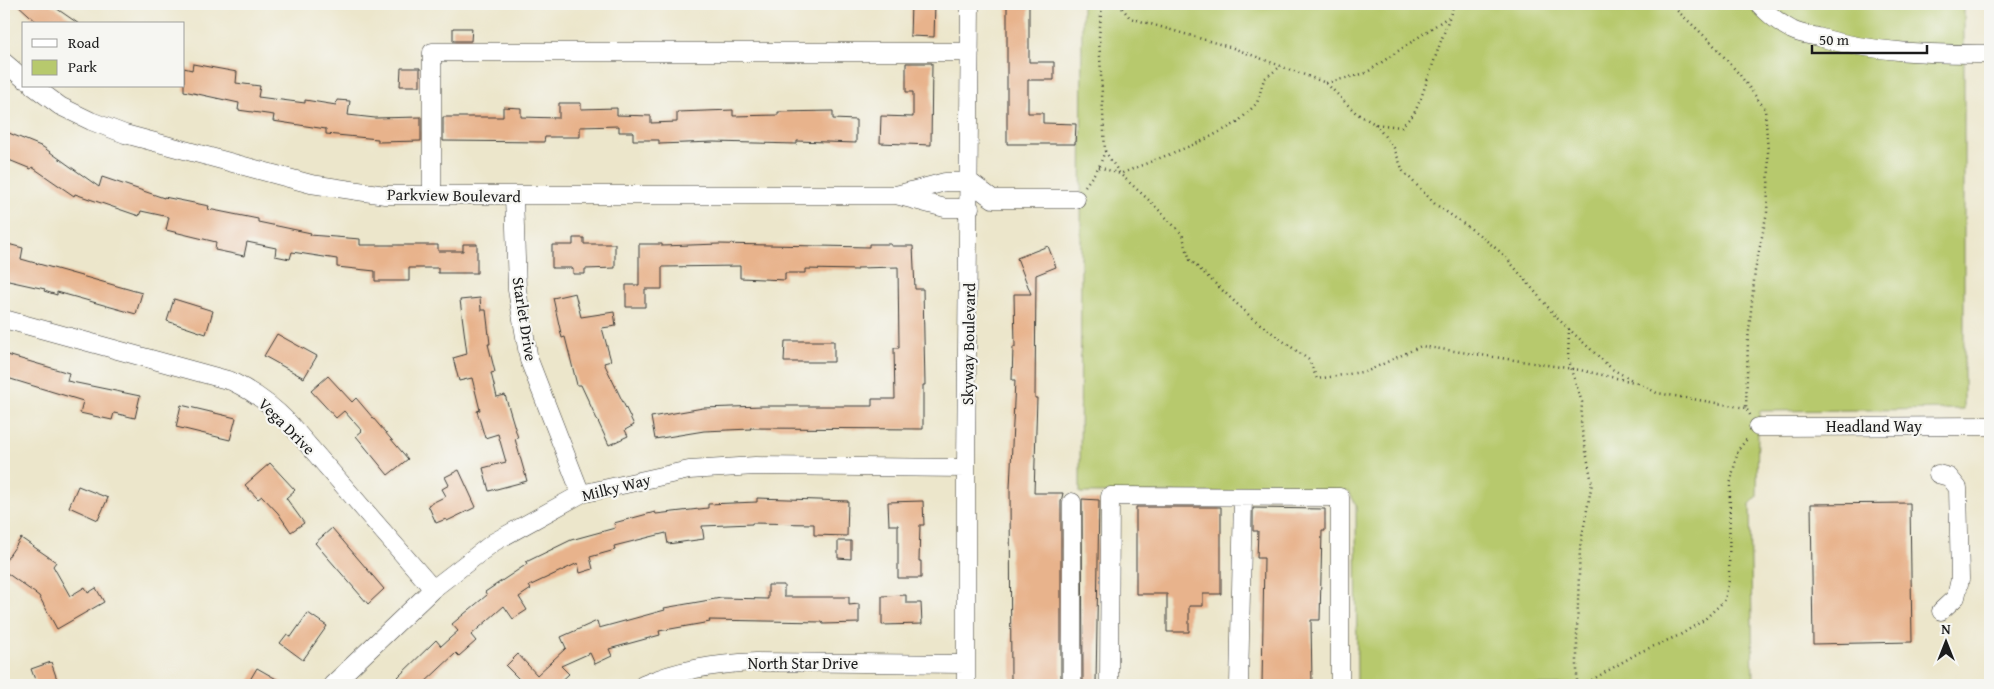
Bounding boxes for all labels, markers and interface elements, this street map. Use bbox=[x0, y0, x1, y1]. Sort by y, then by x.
legend bbox=[22, 22, 185, 88]
scale bar bbox=[1812, 22, 1926, 54]
text: 50 m bbox=[1819, 29, 1850, 50]
text: Road bbox=[68, 32, 99, 53]
text: Park bbox=[68, 56, 97, 77]
street label: Parkview Boulevard bbox=[387, 182, 522, 208]
street label: Starlet Drive bbox=[507, 275, 543, 363]
street label: Skyway Boulevard bbox=[955, 282, 981, 405]
street label: Vega Drive bbox=[253, 392, 321, 460]
street label: Headland Way bbox=[1826, 414, 1922, 438]
street label: Milky Way bbox=[579, 467, 653, 507]
north arrow bbox=[1922, 616, 1972, 666]
text: N bbox=[1941, 619, 1951, 639]
street label: North Star Drive bbox=[748, 651, 858, 675]

